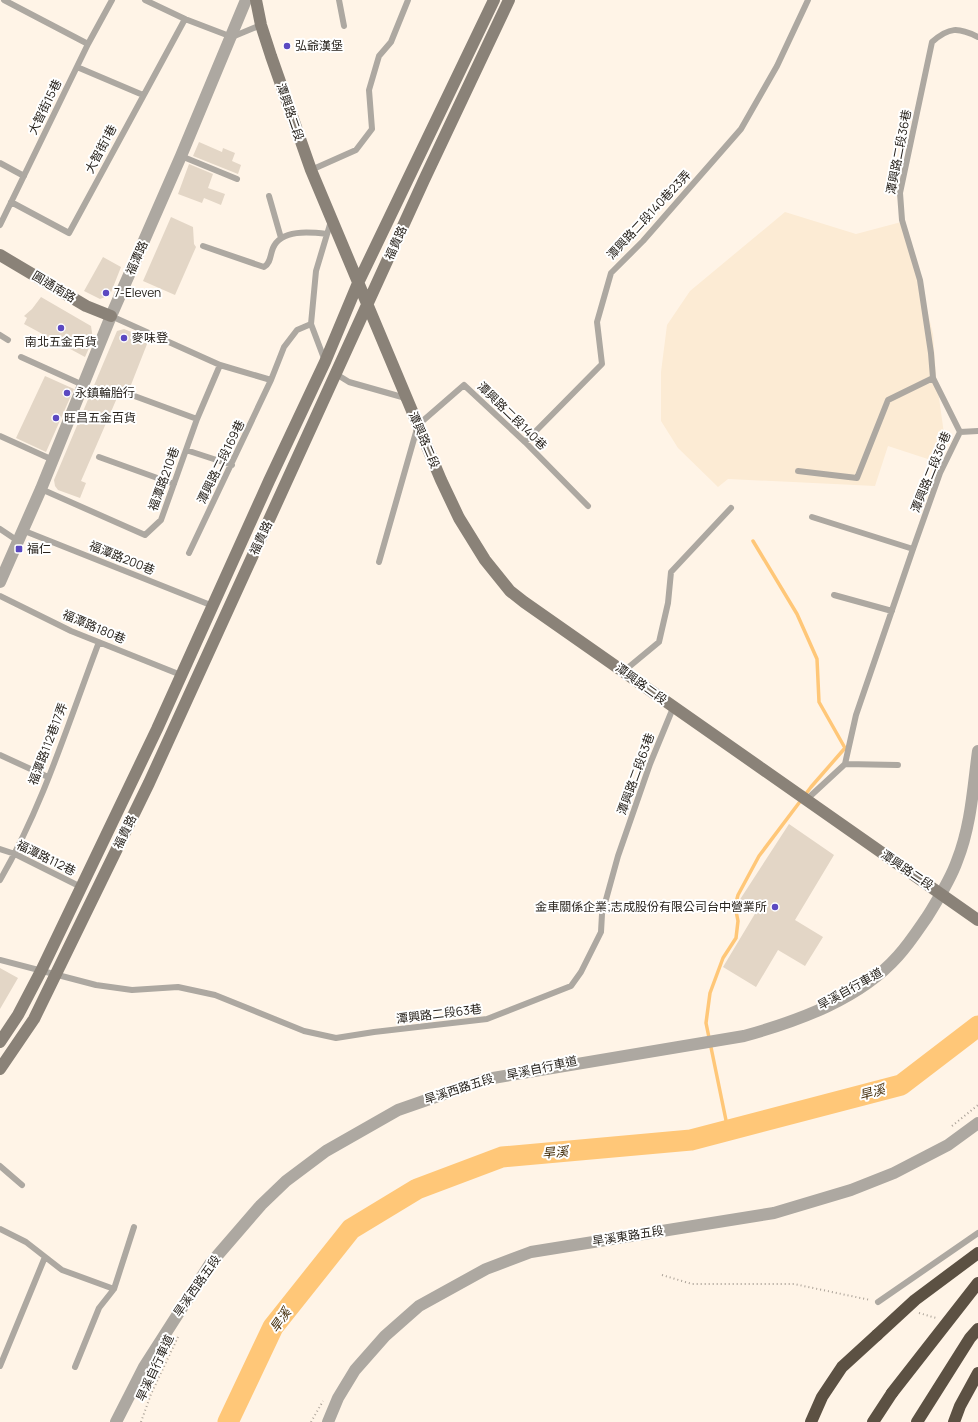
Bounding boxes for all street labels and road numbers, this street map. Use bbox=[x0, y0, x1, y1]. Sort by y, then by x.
street label: 大智街15巷 bbox=[24, 76, 65, 137]
street label: 潭興路二段 bbox=[273, 81, 308, 143]
street label: 潭興路二段36巷 bbox=[882, 108, 915, 196]
street label: 大智街1巷 bbox=[81, 122, 120, 176]
street label: 潭興路二段140巷23弄 bbox=[603, 166, 695, 263]
street label: 福貴路 bbox=[380, 223, 411, 263]
street label: 福潭路 bbox=[121, 238, 152, 278]
street label: 圓通南路 bbox=[29, 267, 79, 306]
street label: 潭興路二段140巷 bbox=[474, 378, 551, 453]
street label: 潭興路二段 bbox=[405, 409, 444, 471]
street label: 潭興路二段169巷 bbox=[193, 417, 248, 507]
street label: 潭興路二段36巷 bbox=[907, 429, 955, 515]
street label: 福潭路210巷 bbox=[144, 445, 183, 513]
street label: 福貴路 bbox=[245, 518, 276, 558]
street label: 福潭路200巷 bbox=[87, 537, 158, 578]
street label: 福潭路180巷 bbox=[60, 606, 128, 647]
street label: 潭興路二段 bbox=[612, 659, 671, 708]
street label: 福潭路112巷17弄 bbox=[24, 700, 71, 787]
street label: 潭興路二段63巷 bbox=[613, 730, 658, 817]
street label: 福貴路 bbox=[109, 812, 140, 852]
street label: 福潭路112巷 bbox=[14, 836, 79, 879]
street label: 潭興路二段 bbox=[878, 846, 937, 893]
street label: 旱溪自行車道 bbox=[814, 964, 885, 1013]
street label: 潭興路二段63巷 bbox=[395, 1000, 483, 1027]
street label: 旱溪自行車道 bbox=[505, 1052, 579, 1083]
street label: 旱溪西路五段 bbox=[422, 1069, 496, 1108]
street label: 旱溪東路五段 bbox=[591, 1221, 665, 1250]
street label: 旱溪西路五段 bbox=[169, 1251, 224, 1320]
street label: 旱溪自行車道 bbox=[132, 1332, 177, 1404]

